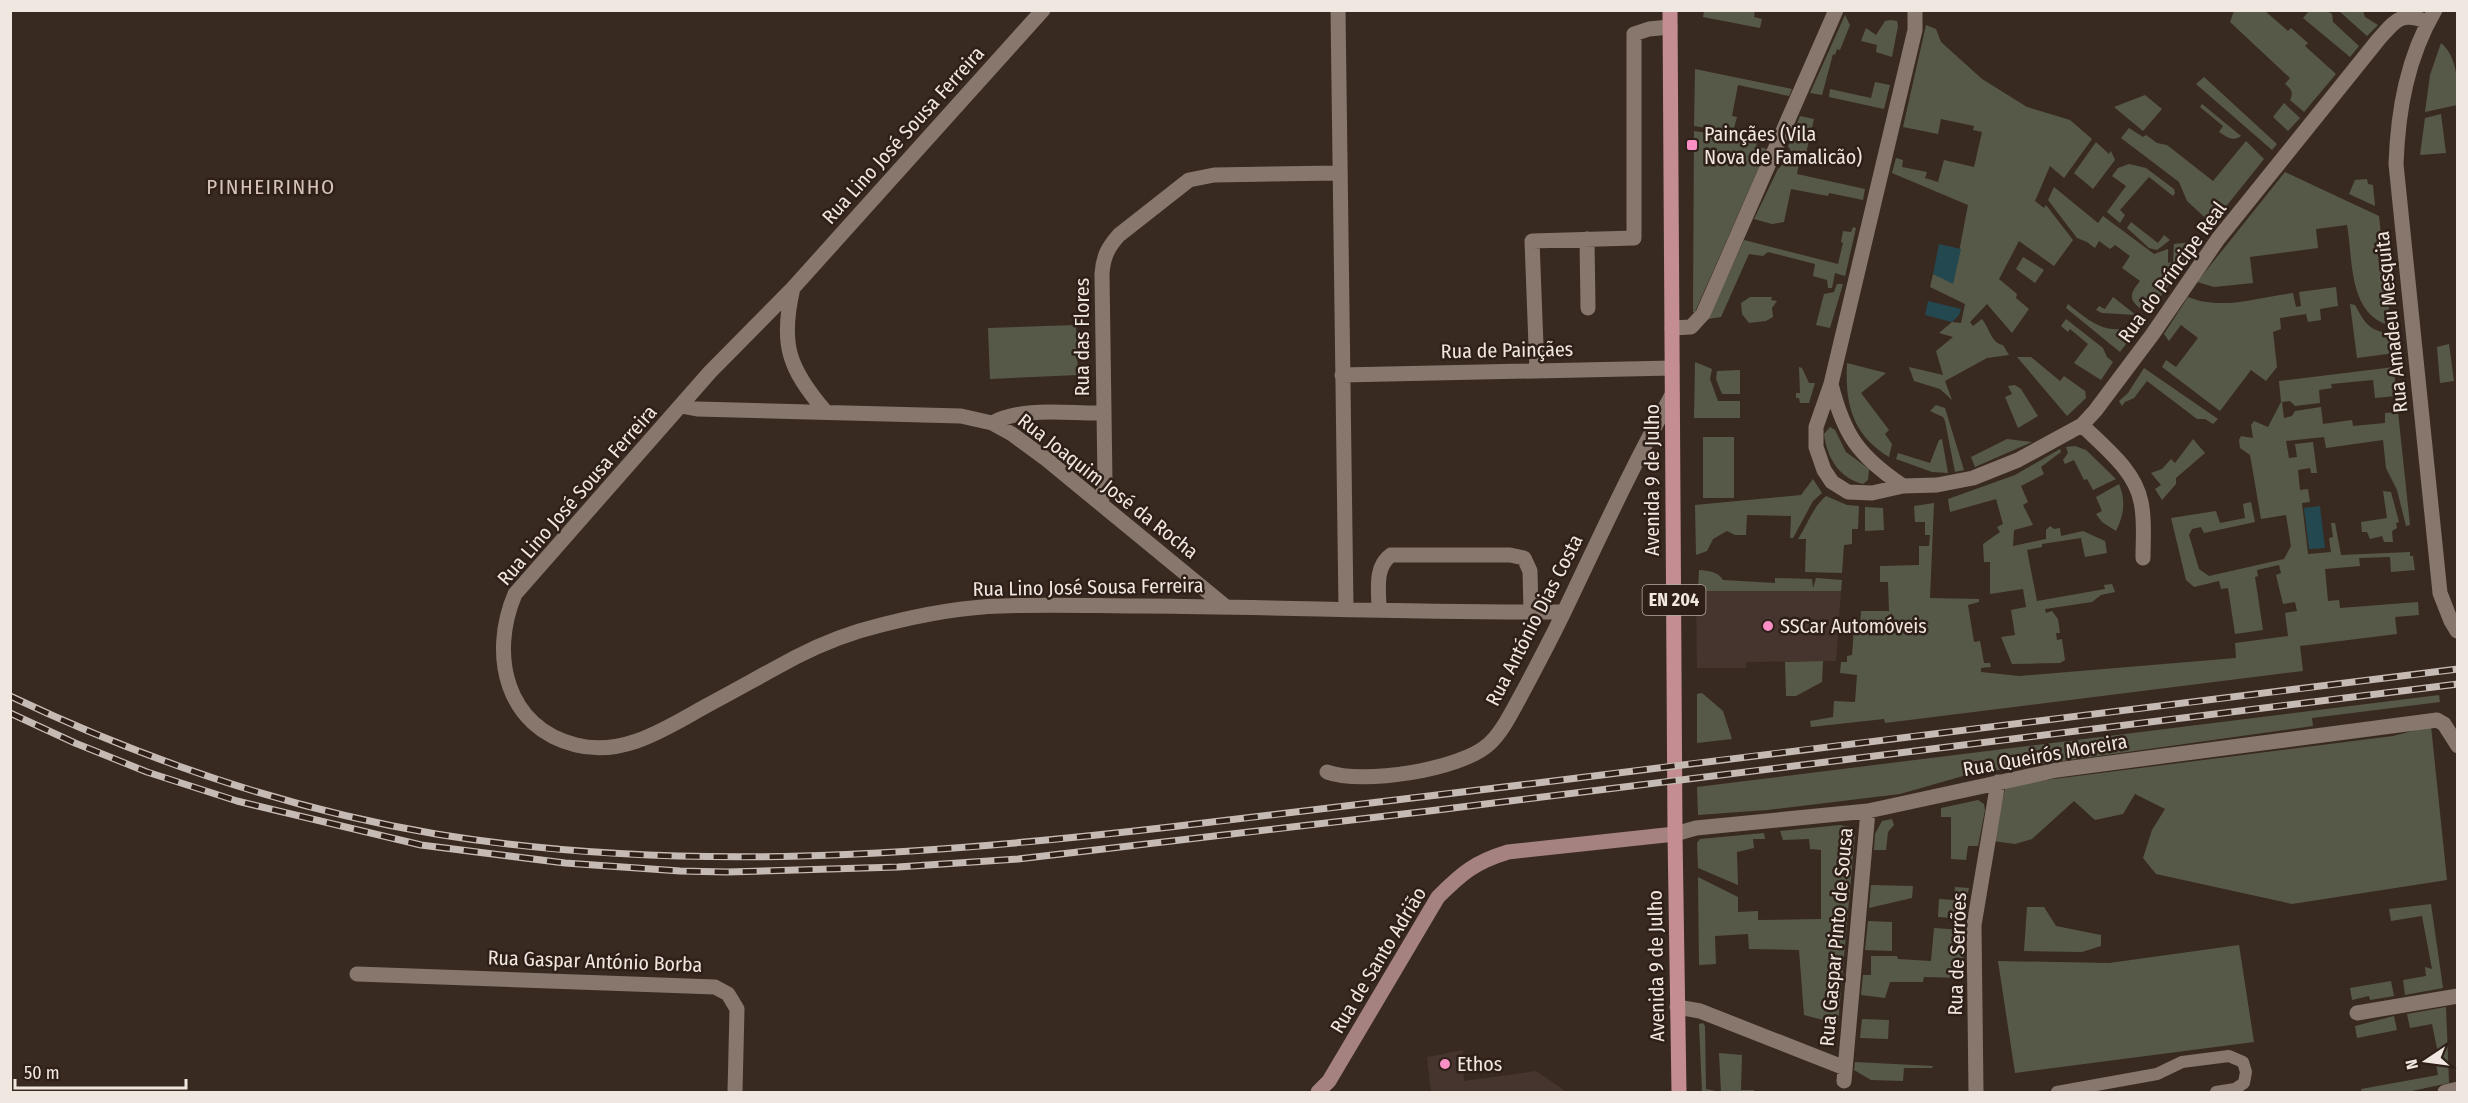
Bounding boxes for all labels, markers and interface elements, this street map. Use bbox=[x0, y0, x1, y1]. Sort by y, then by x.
street label: Rua Lino José Sousa Ferreira bbox=[817, 41, 989, 229]
place label: Painçães (Vila Nova de Famalicão) bbox=[1704, 122, 1862, 169]
marker: Painçães (Vila Nova de Famalicão) bbox=[1685, 138, 1699, 152]
district label: PINHEIRINHO bbox=[206, 174, 336, 200]
street label: Rua do Príncipe Real bbox=[2113, 197, 2231, 347]
street label: Rua Amadeu Mesquita bbox=[2370, 230, 2412, 414]
street label: Rua das Flores bbox=[1070, 278, 1094, 396]
street label: Rua de Painçães bbox=[1441, 337, 1573, 363]
street label: Rua Lino José Sousa Ferreira bbox=[492, 400, 662, 590]
street label: Avenida 9 de Julho bbox=[1640, 404, 1664, 556]
street label: Rua Joaquim José da Rocha bbox=[1013, 408, 1203, 564]
street label: Rua António Dias Costa bbox=[1480, 530, 1588, 710]
street label: Rua Lino José Sousa Ferreira bbox=[972, 573, 1204, 601]
road number: EN 204 bbox=[1642, 585, 1706, 615]
place label: SSCar Automóveis bbox=[1780, 614, 1927, 638]
marker: SSCar Automóveis bbox=[1761, 619, 1775, 633]
street label: Rua Queirós Moreira bbox=[1961, 729, 2129, 781]
street label: Rua Gaspar Pinto de Sousa bbox=[1814, 827, 1858, 1047]
street label: Rua de Santo Adrião bbox=[1325, 882, 1431, 1038]
street label: Avenida 9 de Julho bbox=[1643, 890, 1669, 1042]
street label: Rua de Serrões bbox=[1943, 892, 1971, 1016]
street label: Rua Gaspar António Borba bbox=[487, 945, 703, 977]
north arrow bbox=[2396, 1031, 2456, 1091]
scale bar bbox=[15, 1052, 186, 1090]
place label: Ethos bbox=[1457, 1052, 1502, 1076]
marker: Ethos bbox=[1438, 1057, 1452, 1071]
text: N bbox=[2402, 1057, 2422, 1071]
text: 50 m bbox=[24, 1062, 60, 1084]

